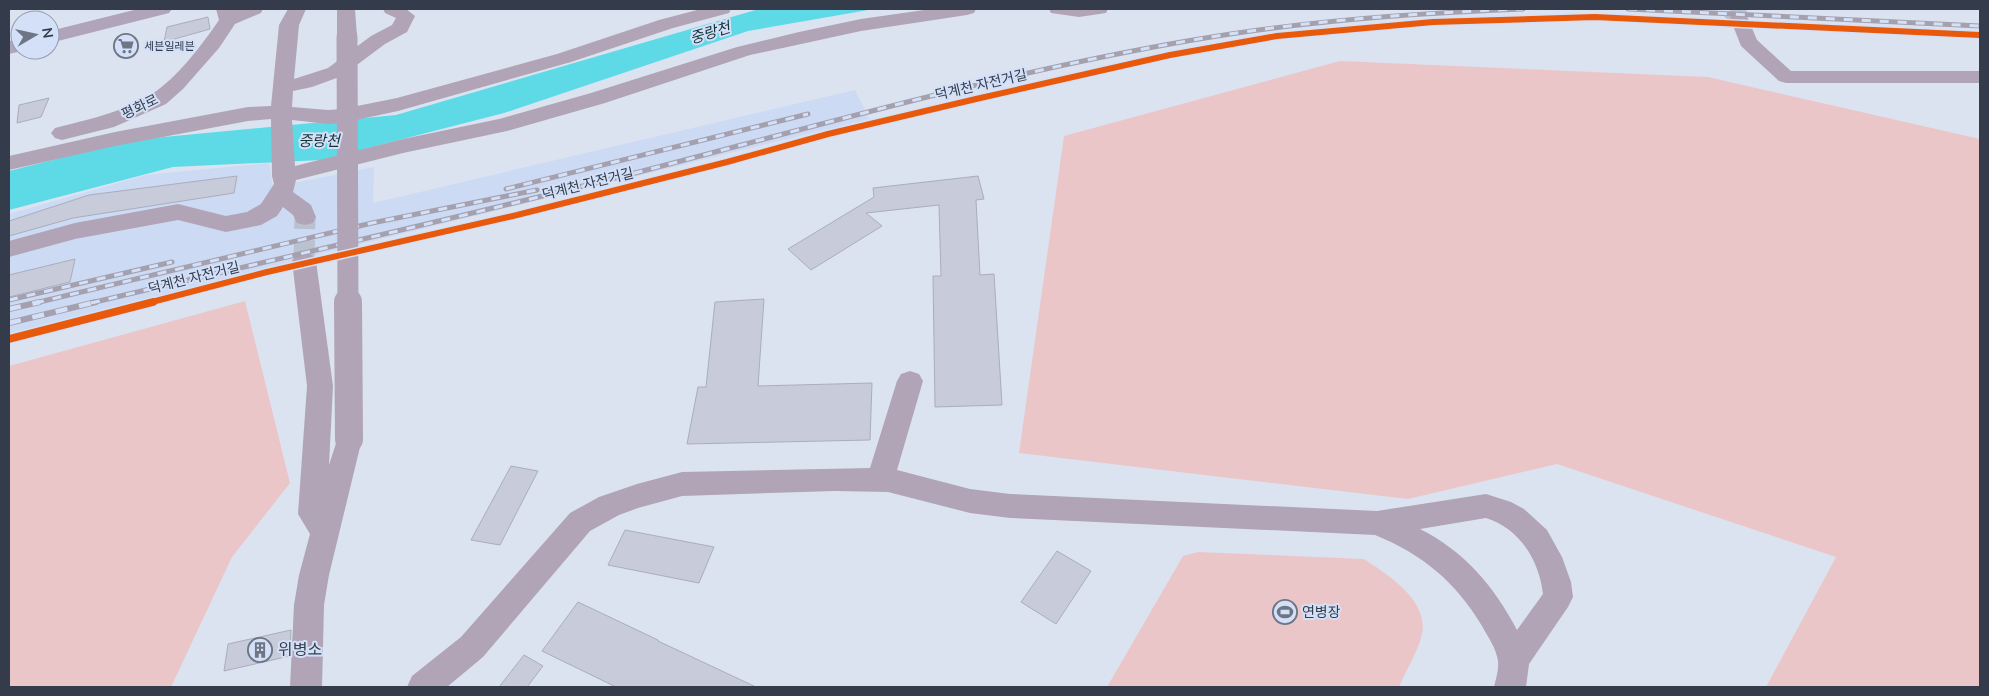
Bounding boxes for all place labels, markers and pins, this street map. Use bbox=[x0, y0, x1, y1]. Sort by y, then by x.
supermarket icon: 세븐일레븐 bbox=[113, 33, 139, 59]
place label: 세븐일레븐 bbox=[144, 39, 195, 54]
sports icon: 연병장 bbox=[1272, 599, 1298, 625]
place label: 연병장 bbox=[1302, 603, 1341, 622]
building icon: 위병소 bbox=[247, 637, 273, 663]
place label: 위병소 bbox=[278, 639, 322, 661]

